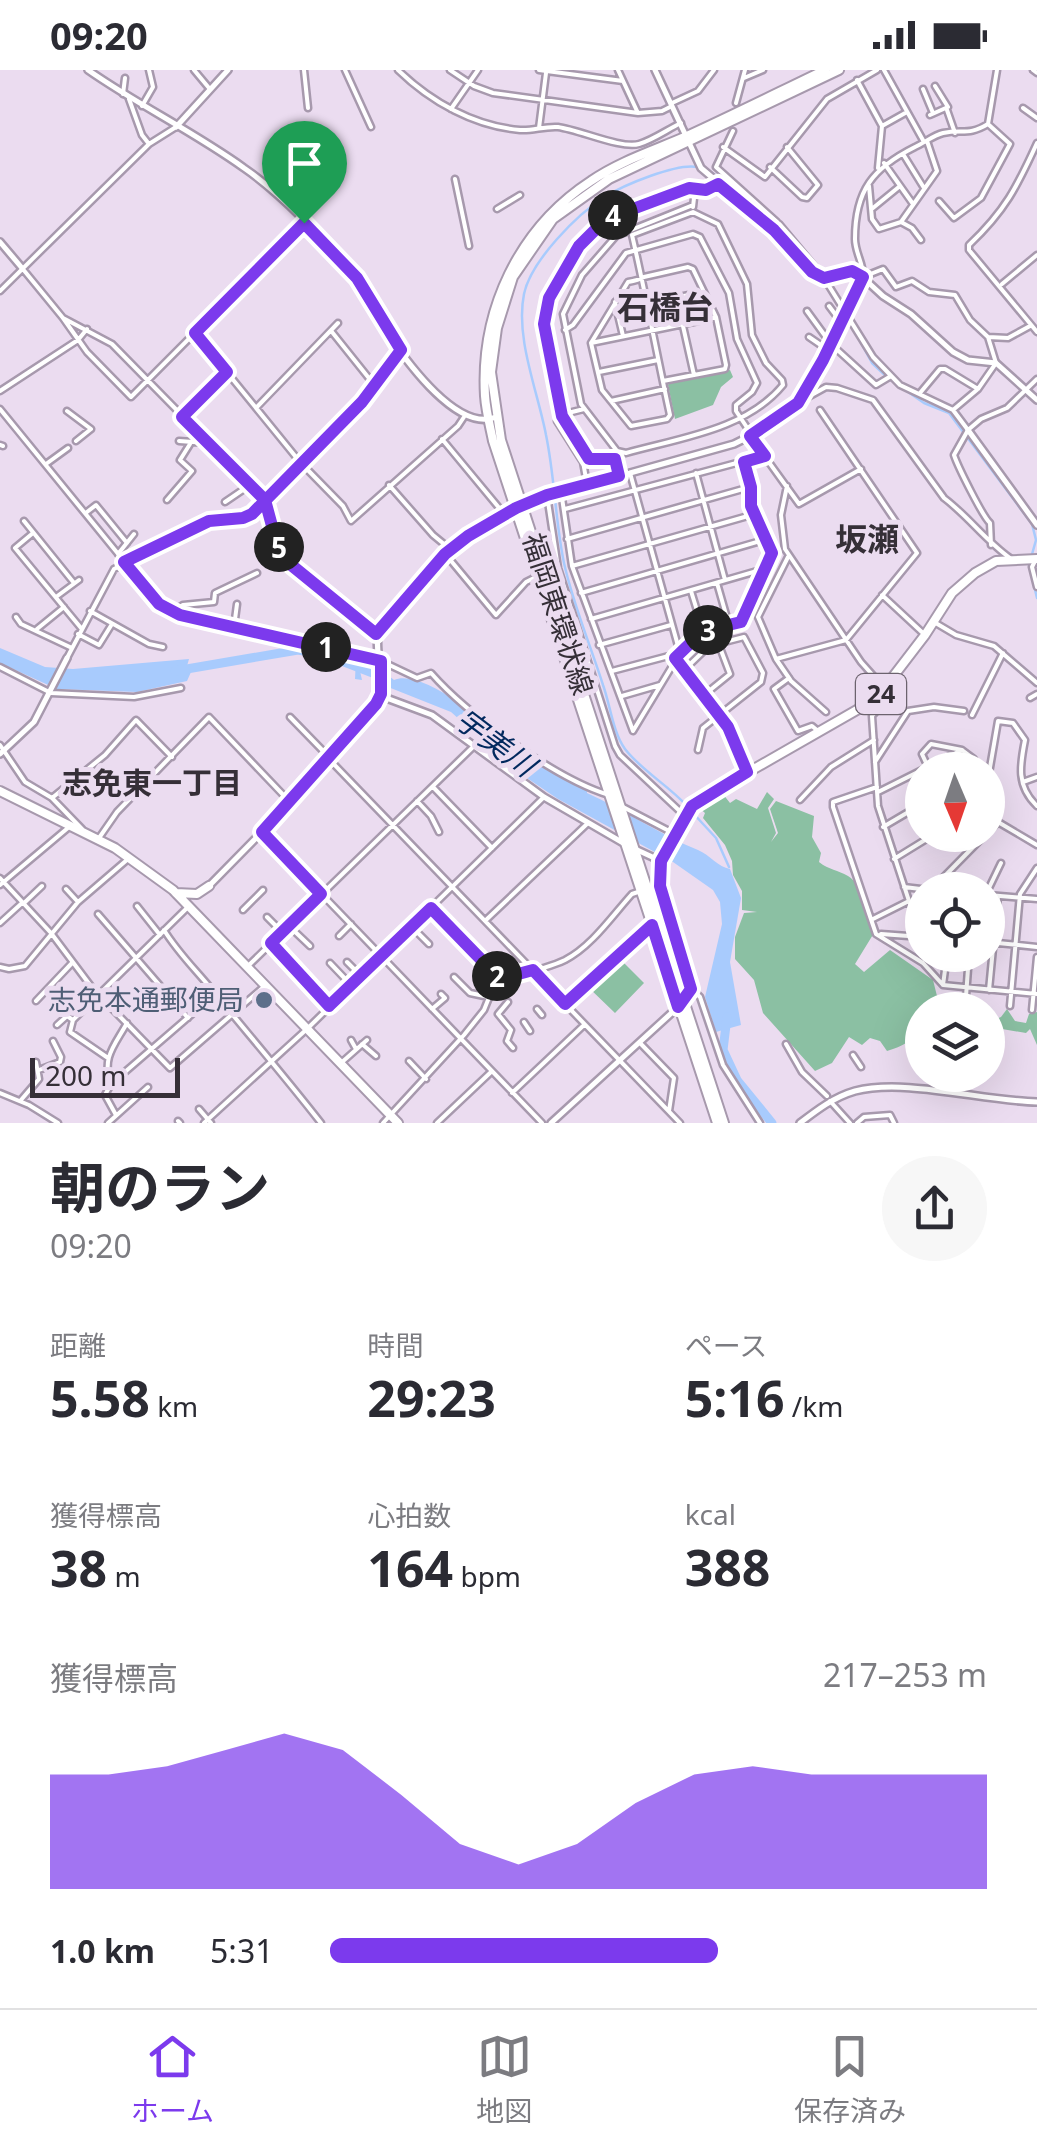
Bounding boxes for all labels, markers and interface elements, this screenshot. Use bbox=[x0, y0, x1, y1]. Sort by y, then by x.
text: 09:20 bbox=[50, 9, 148, 61]
pin bbox=[262, 121, 347, 224]
icon: arrive bbox=[277, 136, 332, 191]
pin: 4 bbox=[588, 190, 638, 240]
text: 4 bbox=[605, 196, 621, 234]
district label: 石橋台 bbox=[617, 285, 713, 328]
district label: 坂瀬 bbox=[835, 517, 899, 560]
pin: 5 bbox=[254, 522, 304, 572]
text: 5 bbox=[271, 528, 287, 566]
street label: 福岡東環状線 bbox=[515, 528, 603, 699]
pin: 3 bbox=[683, 605, 733, 655]
text: 3 bbox=[700, 611, 716, 649]
pin: 1 bbox=[301, 622, 351, 672]
text: 1 bbox=[318, 628, 334, 666]
road number: 24 bbox=[856, 674, 906, 714]
water label: 宇美川 bbox=[448, 698, 547, 787]
north arrow bbox=[905, 752, 1005, 852]
map controls bbox=[905, 752, 1005, 1092]
district label: 志免東一丁目 bbox=[62, 762, 242, 803]
button: locate bbox=[905, 872, 1005, 972]
pin: 2 bbox=[472, 951, 522, 1001]
text: 2 bbox=[489, 957, 505, 995]
place label: 志免本通郵便局 bbox=[48, 980, 244, 1018]
marker: 志免本通郵便局 bbox=[253, 989, 275, 1011]
button: layers bbox=[905, 992, 1005, 1092]
scale bar bbox=[30, 1053, 180, 1098]
text: 200 m bbox=[45, 1056, 127, 1094]
text: 朝のラン bbox=[50, 1149, 270, 1224]
button: share bbox=[882, 1156, 987, 1261]
text: 09:20 bbox=[50, 1224, 132, 1267]
text: 距離 bbox=[50, 1326, 106, 1364]
text: 時間 bbox=[367, 1326, 423, 1364]
text: ペース bbox=[685, 1326, 767, 1364]
text: 5.58 bbox=[50, 1364, 150, 1432]
text: 29:23 bbox=[367, 1364, 496, 1432]
text: 5:16 bbox=[685, 1364, 785, 1432]
text: km bbox=[150, 1387, 198, 1425]
text: /km bbox=[785, 1387, 843, 1425]
text: kcal bbox=[685, 1495, 736, 1533]
text: 獲得標高 bbox=[50, 1496, 162, 1534]
text: 心拍数 bbox=[367, 1496, 451, 1534]
text: 388 bbox=[685, 1533, 770, 1601]
text: 38 bbox=[50, 1534, 107, 1602]
text: 164 bbox=[367, 1534, 453, 1602]
text: m bbox=[107, 1557, 141, 1595]
text: bpm bbox=[453, 1557, 521, 1595]
text: 217–253 m bbox=[823, 1653, 987, 1696]
text: 獲得標高 bbox=[50, 1656, 178, 1699]
text: 1.0 km bbox=[50, 1929, 155, 1972]
text: 5:31 bbox=[210, 1929, 274, 1972]
tab: ホーム bbox=[131, 2029, 214, 2129]
tab: 地図 bbox=[476, 2029, 532, 2129]
tab: 保存済み bbox=[794, 2029, 906, 2129]

